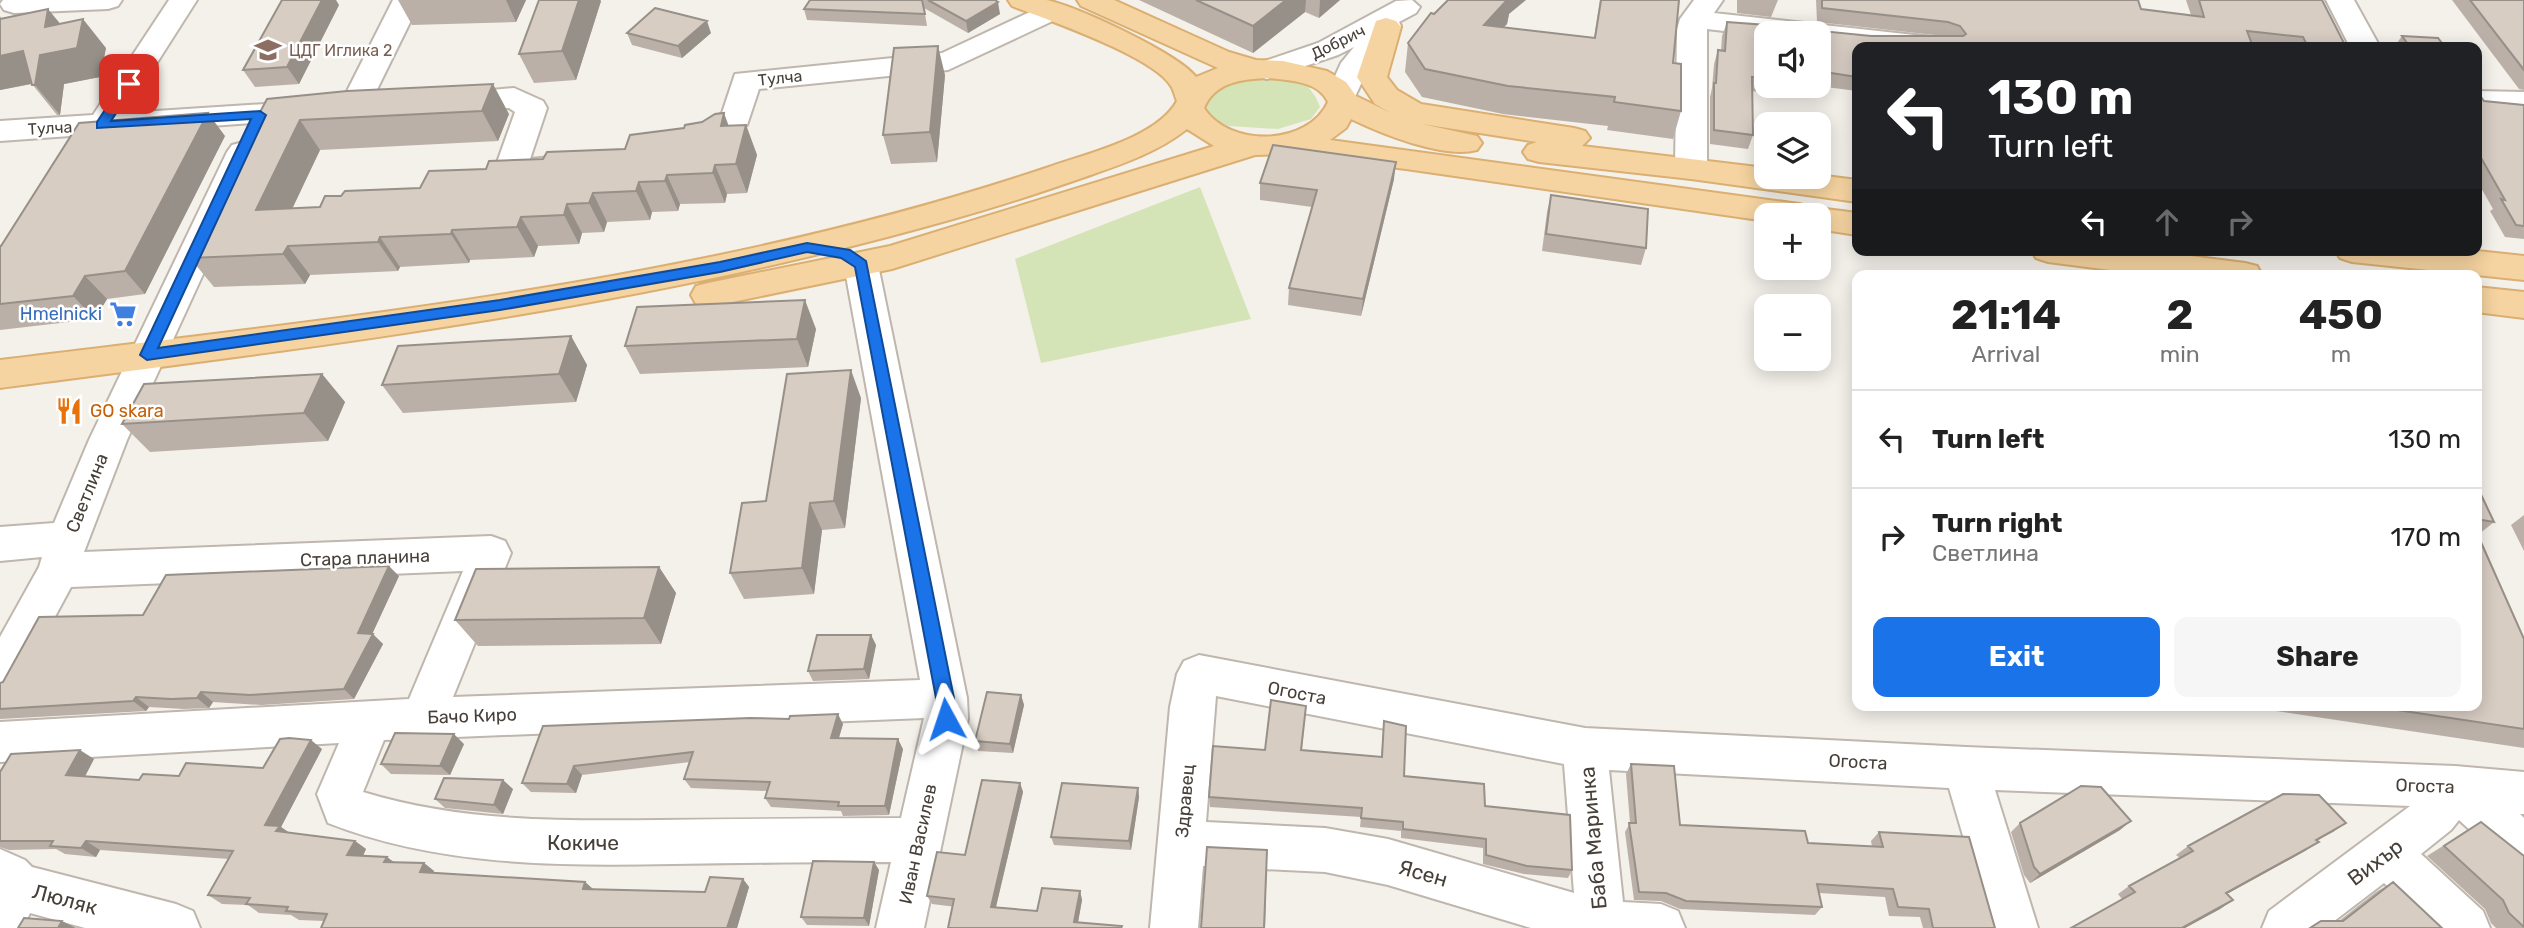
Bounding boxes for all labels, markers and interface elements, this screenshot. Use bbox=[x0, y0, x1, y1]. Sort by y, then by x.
street label: Добрич bbox=[1308, 21, 1368, 63]
map controls bbox=[1754, 21, 1831, 371]
button: sound bbox=[1754, 21, 1831, 98]
school or university icon: ЦДГ Иглика 2 bbox=[253, 35, 283, 65]
place label: ЦДГ Иглика 2 bbox=[289, 41, 392, 60]
pin bbox=[99, 54, 159, 114]
icon: arrive bbox=[110, 65, 148, 103]
street label: Тулча bbox=[757, 66, 803, 90]
text: 130 m bbox=[1988, 68, 2133, 126]
icon: left bbox=[1873, 70, 1964, 161]
button: layers bbox=[1754, 112, 1831, 189]
street label: Тулча bbox=[27, 117, 73, 139]
text: Turn left bbox=[1988, 127, 2113, 165]
button: + bbox=[1754, 203, 1831, 280]
icon: left bbox=[2075, 203, 2113, 241]
icon: ahead bbox=[2148, 203, 2186, 241]
icon: right bbox=[2221, 203, 2259, 241]
text: 21:14 bbox=[1951, 290, 2061, 340]
text: 2 bbox=[2166, 290, 2193, 340]
text: 450 bbox=[2299, 290, 2383, 340]
button: − bbox=[1754, 294, 1831, 371]
supermarket icon: Hmelnicki bbox=[108, 299, 138, 329]
place label: Hmelnicki bbox=[20, 303, 102, 325]
text: Arrival bbox=[1971, 340, 2040, 368]
text: min bbox=[2160, 340, 2200, 368]
text: m bbox=[2331, 340, 2351, 368]
restaurant icon: GO skara bbox=[54, 396, 84, 426]
place label: GO skara bbox=[90, 400, 164, 422]
icon: left bbox=[1873, 420, 1911, 458]
text: Turn left bbox=[1932, 424, 2044, 455]
text: 130 m bbox=[2388, 424, 2461, 455]
street label: Светлина bbox=[61, 450, 113, 536]
text: Turn right bbox=[1932, 508, 2062, 539]
icon: right bbox=[1873, 518, 1911, 556]
text: 170 m bbox=[2391, 522, 2461, 553]
text: Светлина bbox=[1932, 539, 2039, 567]
street label: Стара планина bbox=[300, 545, 430, 571]
button: Exit bbox=[1873, 617, 2160, 697]
button: Share bbox=[2174, 617, 2461, 697]
street label: Огоста bbox=[1266, 677, 1328, 709]
position arrow bbox=[909, 682, 983, 756]
street label: Бачо Киро bbox=[427, 703, 517, 729]
street label: Огоста bbox=[1828, 749, 1888, 775]
street label: Здравец bbox=[1171, 763, 1199, 839]
street label: Баба Маринка bbox=[1574, 766, 1612, 910]
street label: Огоста bbox=[2395, 774, 2455, 798]
street label: Иван Василев bbox=[895, 782, 941, 906]
street label: Кокиче bbox=[547, 830, 619, 855]
street label: Вихър bbox=[2342, 833, 2408, 891]
street label: Ясен bbox=[1396, 854, 1450, 892]
street label: Люляк bbox=[30, 878, 100, 920]

